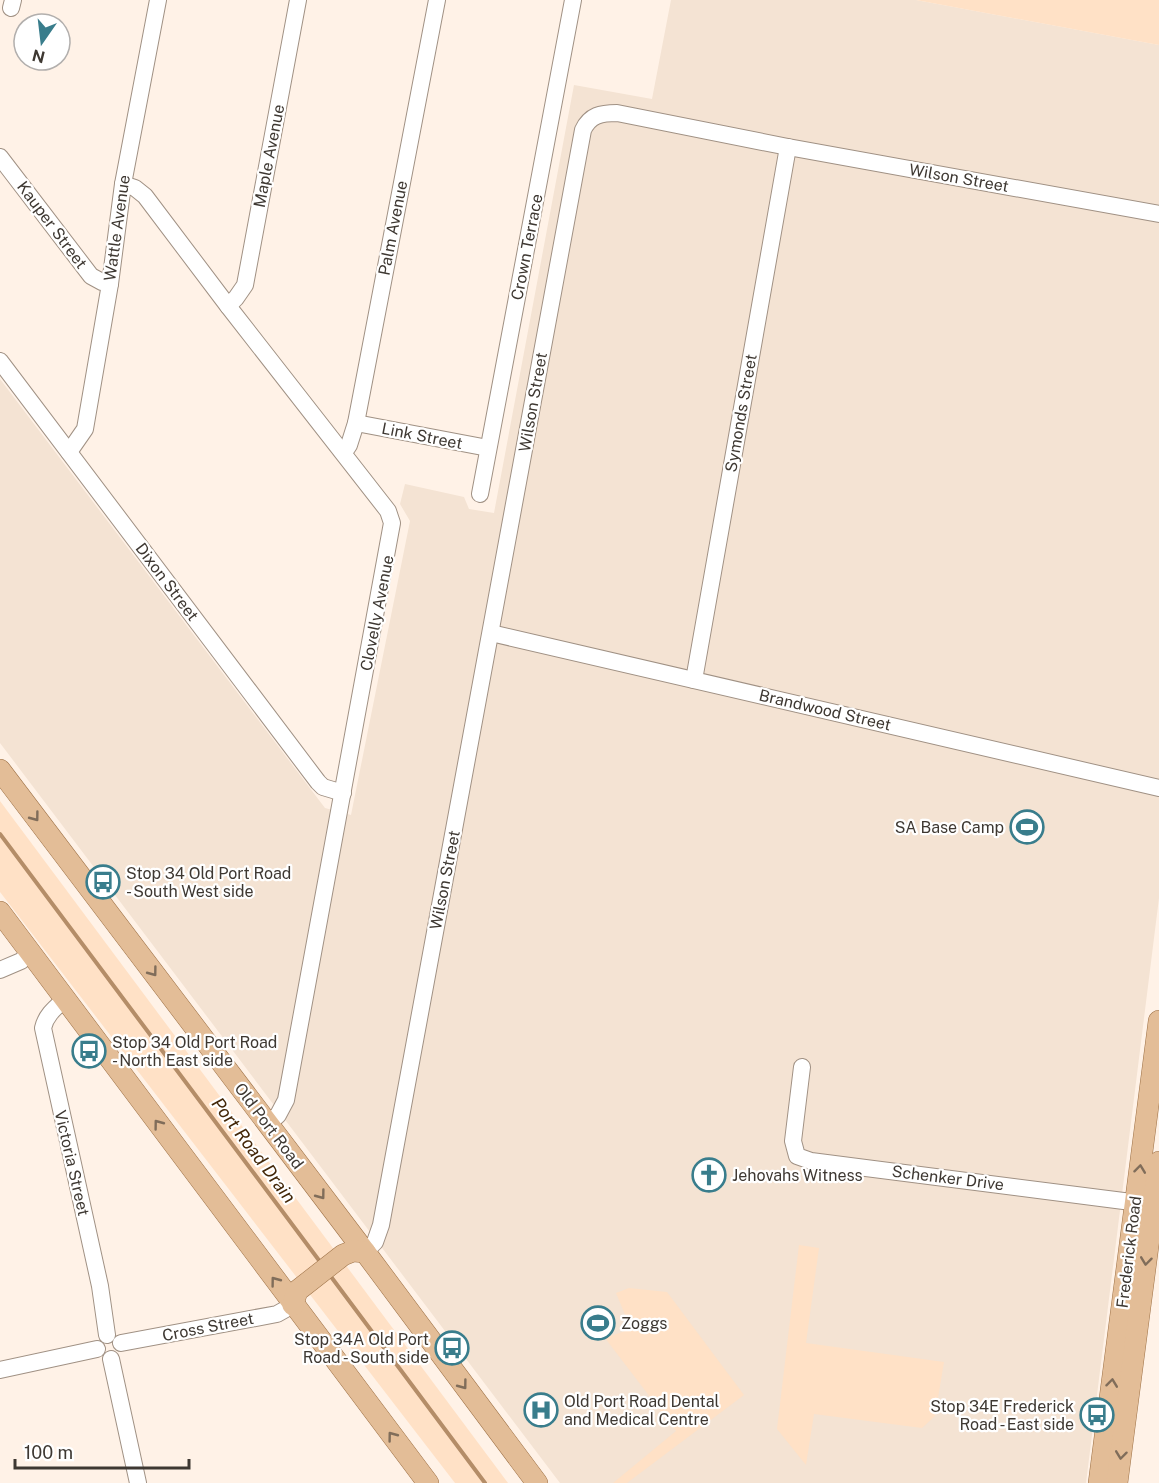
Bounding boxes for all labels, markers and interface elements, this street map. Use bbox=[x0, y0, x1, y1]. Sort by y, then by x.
north arrow bbox=[12, 12, 72, 72]
text: N bbox=[30, 45, 47, 67]
street label: Maple Avenue bbox=[250, 103, 288, 209]
street label: Wilson Street bbox=[908, 160, 1010, 196]
street label: Wattle Avenue bbox=[100, 174, 134, 282]
street label: Kauper Street bbox=[13, 178, 91, 272]
street label: Palm Avenue bbox=[374, 179, 412, 277]
street label: Crown Terrace bbox=[507, 192, 547, 302]
street label: Wilson Street bbox=[515, 351, 551, 453]
street label: Symonds Street bbox=[721, 352, 761, 474]
street label: Link Street bbox=[380, 419, 464, 453]
street label: Dixon Street bbox=[132, 539, 202, 625]
street label: Clovelly Avenue bbox=[356, 553, 398, 673]
street label: Brandwood Street bbox=[757, 686, 893, 734]
sports icon: SA Base Camp bbox=[1009, 809, 1045, 845]
one-way arrow bbox=[28, 810, 39, 821]
place label: SA Base Camp bbox=[895, 818, 1004, 837]
street label: Wilson Street bbox=[426, 829, 464, 931]
bus stop icon: Stop 34 Old Port Road - South West side bbox=[85, 864, 121, 900]
place label: Stop 34 Old Port Road - South West side bbox=[126, 864, 291, 901]
one-way arrow bbox=[146, 966, 157, 977]
bus stop icon: Stop 34 Old Port Road - North East side bbox=[71, 1033, 107, 1069]
place label: Stop 34 Old Port Road - North East side bbox=[112, 1033, 277, 1070]
street label: Old Port Road bbox=[231, 1079, 307, 1173]
water label: Port Road Drain bbox=[208, 1093, 300, 1207]
street label: Victoria Street bbox=[51, 1108, 93, 1218]
one-way arrow bbox=[154, 1120, 165, 1131]
church icon: Jehovahs Witness bbox=[691, 1157, 727, 1193]
street label: Schenker Drive bbox=[891, 1162, 1005, 1194]
one-way arrow bbox=[1133, 1165, 1145, 1174]
place label: Jehovahs Witness bbox=[732, 1166, 863, 1185]
one-way arrow bbox=[313, 1189, 324, 1200]
street label: Frederick Road bbox=[1113, 1195, 1145, 1309]
one-way arrow bbox=[1140, 1257, 1153, 1266]
one-way arrow bbox=[271, 1276, 282, 1287]
sports icon: Zoggs bbox=[580, 1305, 616, 1341]
street label: Cross Street bbox=[161, 1309, 255, 1345]
place label: Zoggs bbox=[621, 1314, 667, 1333]
place label: Stop 34A Old Port Road - South side bbox=[294, 1330, 429, 1367]
bus stop icon: Stop 34A Old Port Road - South side bbox=[434, 1330, 470, 1366]
one-way arrow bbox=[456, 1378, 467, 1389]
one-way arrow bbox=[1105, 1379, 1117, 1388]
hospital icon: Old Port Road Dental and Medical Centre bbox=[523, 1392, 559, 1428]
place label: Old Port Road Dental and Medical Centre bbox=[564, 1392, 720, 1429]
place label: Stop 34E Frederick Road - East side bbox=[930, 1397, 1074, 1434]
bus stop icon: Stop 34E Frederick Road - East side bbox=[1079, 1397, 1115, 1433]
scale bar bbox=[15, 1432, 189, 1470]
one-way arrow bbox=[389, 1432, 400, 1443]
text: 100 m bbox=[24, 1442, 73, 1463]
one-way arrow bbox=[1115, 1450, 1127, 1459]

